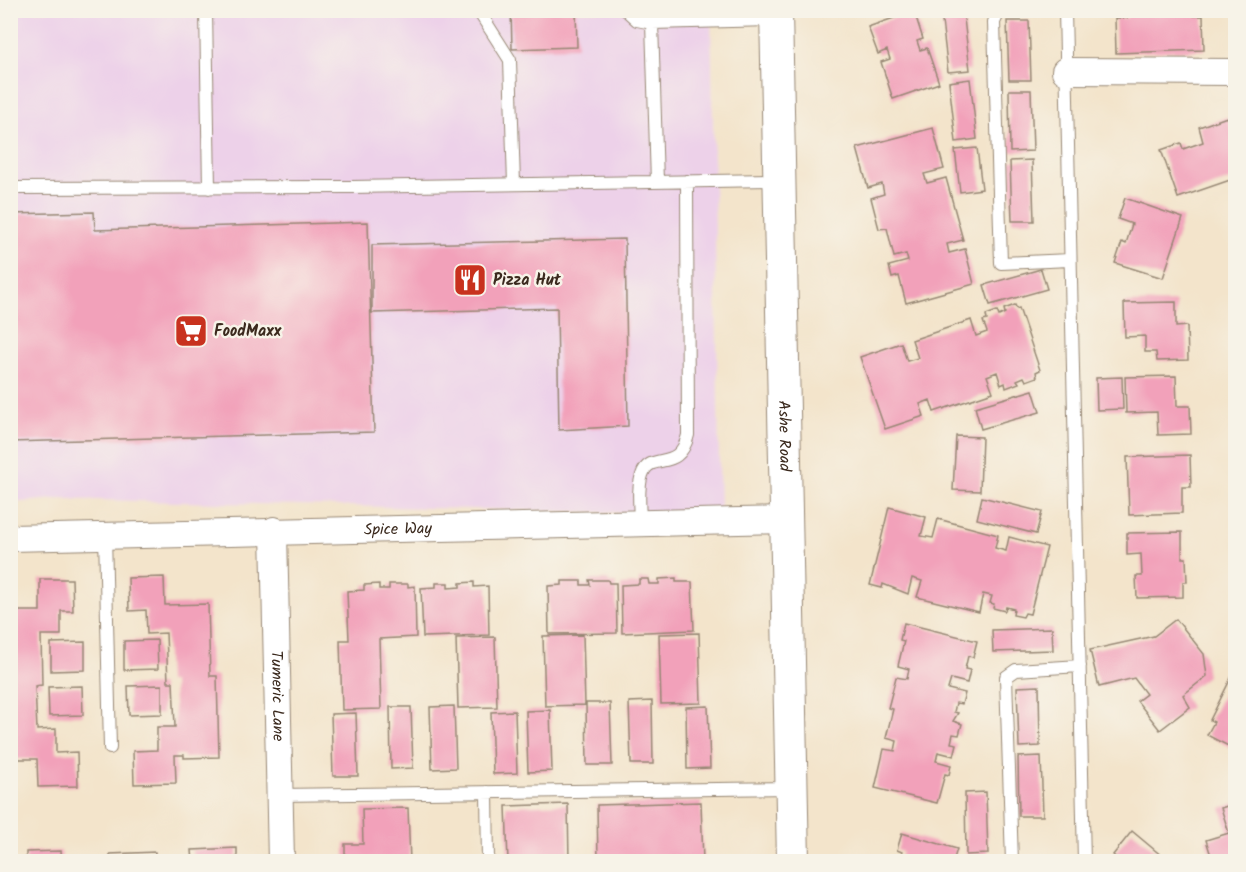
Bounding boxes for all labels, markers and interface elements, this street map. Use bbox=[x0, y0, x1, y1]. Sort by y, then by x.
restaurant icon: Pizza Hut bbox=[452, 262, 488, 298]
place label: Pizza Hut bbox=[493, 268, 562, 293]
supermarket icon: FoodMaxx bbox=[173, 313, 209, 349]
place label: FoodMaxx bbox=[214, 319, 282, 344]
street label: Ashe Road bbox=[771, 400, 798, 473]
street label: Spice Way bbox=[363, 516, 433, 542]
street label: Tumeric Lane bbox=[264, 650, 291, 742]

